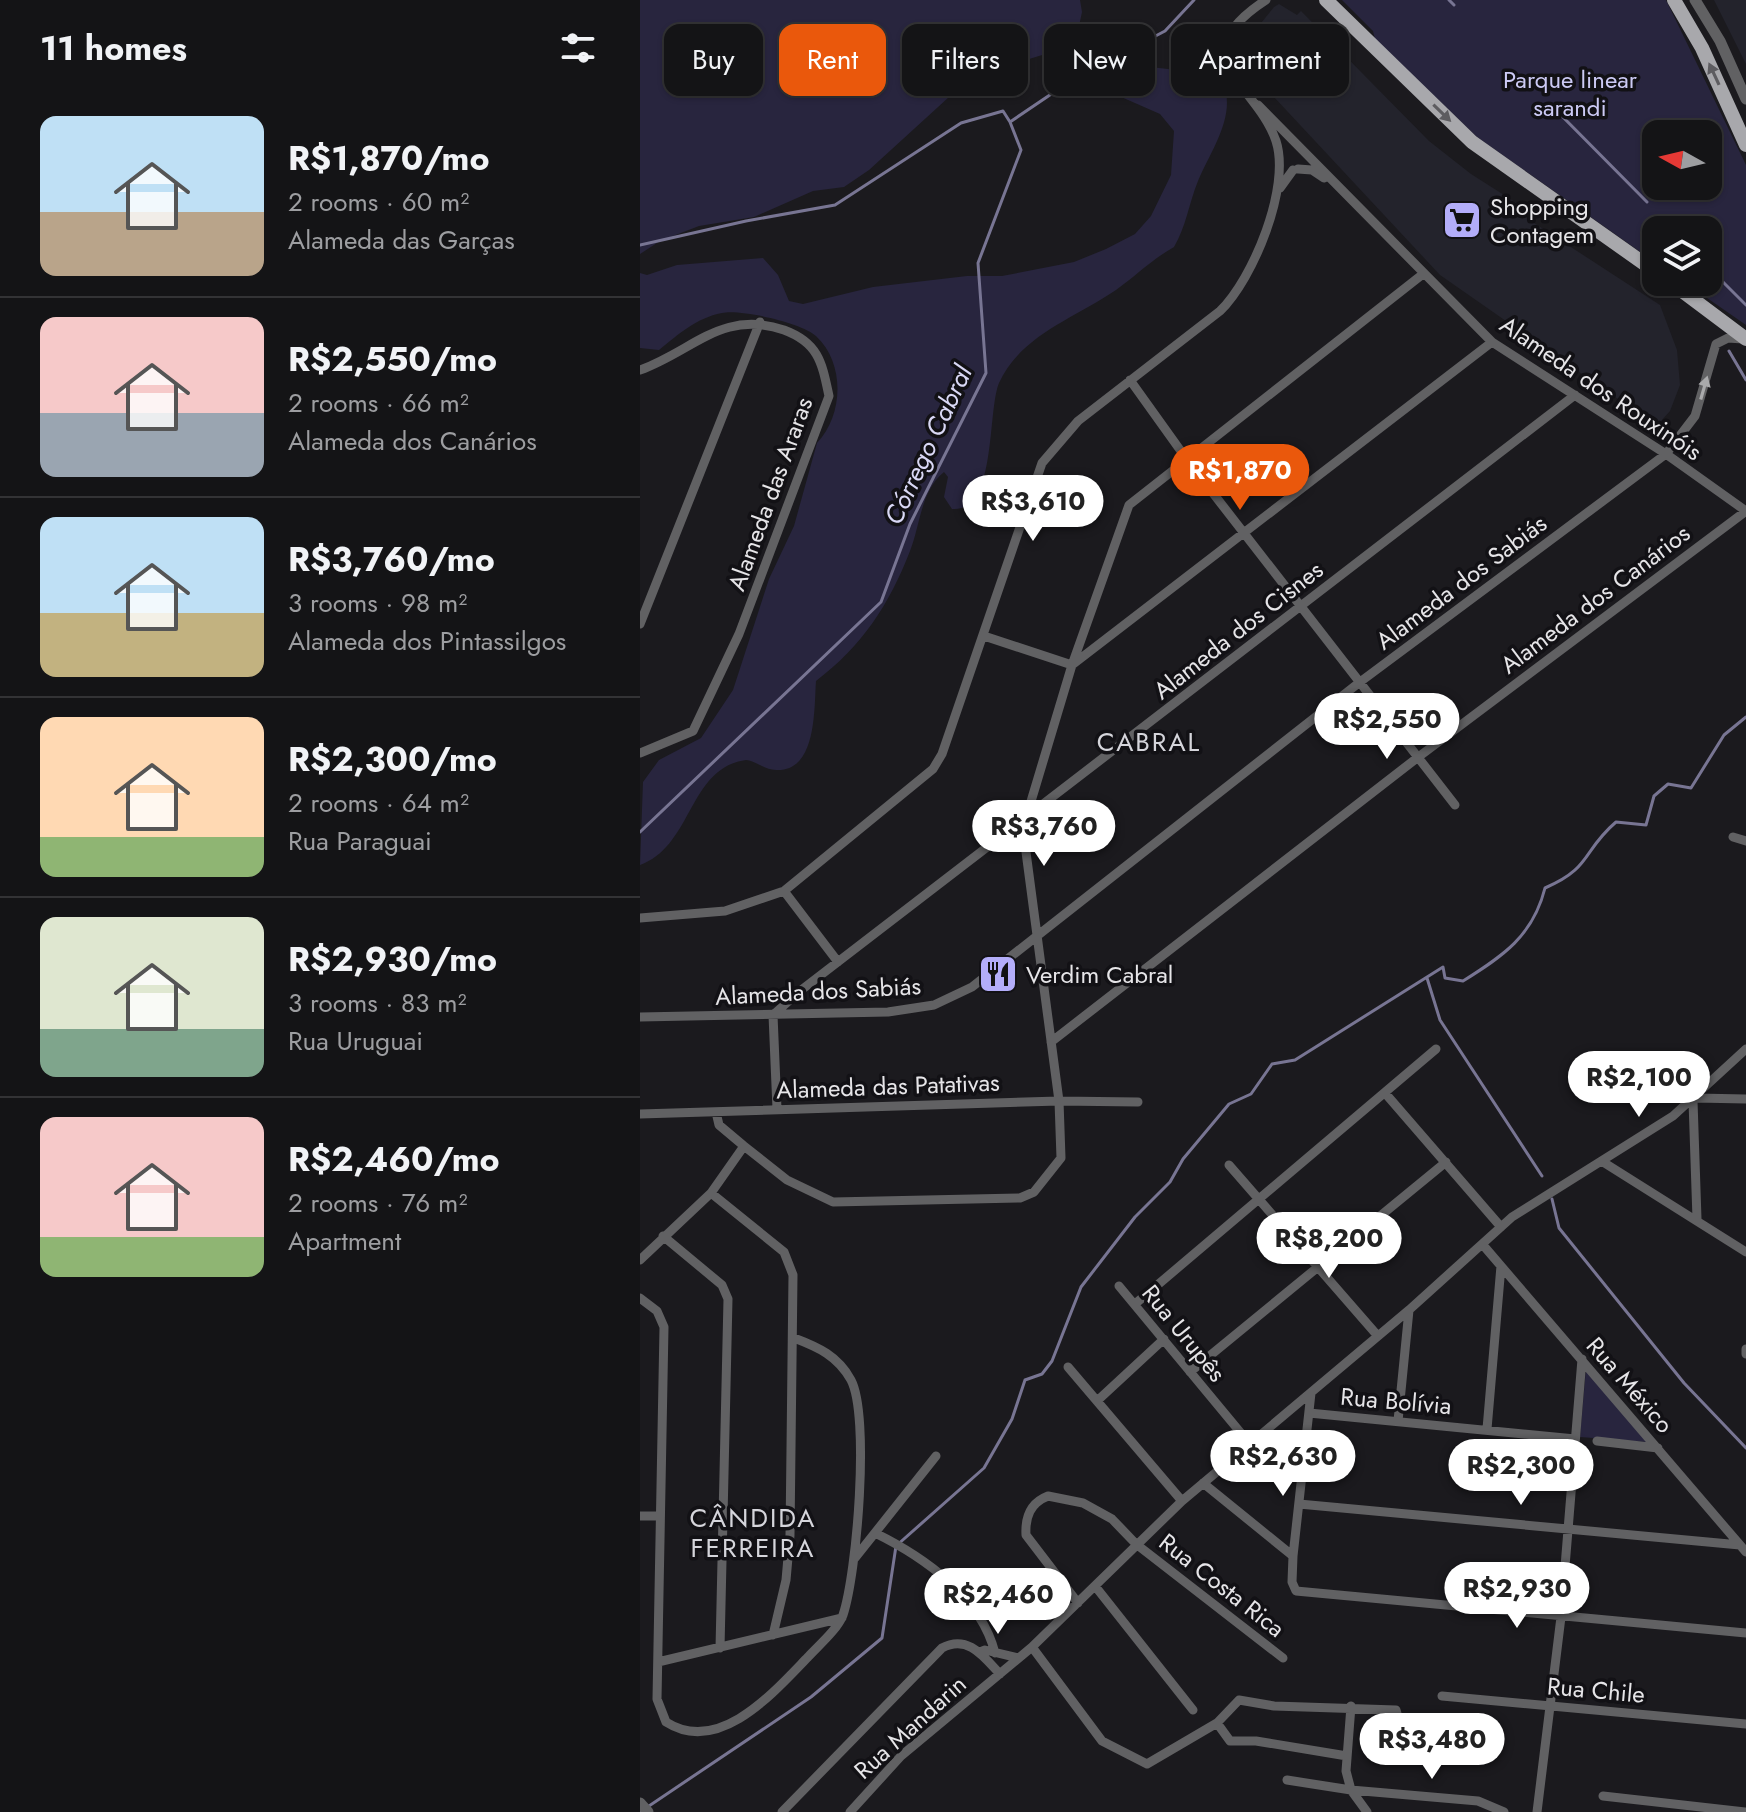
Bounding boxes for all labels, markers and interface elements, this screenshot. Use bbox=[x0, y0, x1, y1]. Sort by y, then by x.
text: 11 homes bbox=[40, 24, 187, 73]
chip: Buy bbox=[664, 24, 763, 96]
chip: Rent bbox=[779, 24, 886, 96]
chip: Filters bbox=[902, 24, 1028, 96]
chip: New bbox=[1044, 24, 1155, 96]
chip: Apartment bbox=[1171, 24, 1349, 96]
icon: filters bbox=[556, 26, 600, 70]
park label: Parque linear sarandi bbox=[1503, 62, 1638, 125]
one-way arrow bbox=[1707, 62, 1720, 86]
one-way arrow bbox=[1432, 104, 1451, 122]
north arrow bbox=[1642, 120, 1722, 200]
map controls bbox=[1642, 120, 1722, 296]
text: R$1,870/mo bbox=[288, 134, 490, 183]
icon: home bbox=[104, 148, 200, 244]
text: 2 rooms · 60 m² bbox=[288, 183, 469, 221]
place label: Shopping Contagem bbox=[1490, 189, 1594, 252]
supermarket icon: Shopping Contagem bbox=[1441, 199, 1483, 241]
button: layers bbox=[1642, 216, 1722, 296]
text: Alameda das Garças bbox=[288, 221, 515, 259]
street label: Alameda dos Rouxinóis bbox=[1493, 307, 1709, 469]
text: R$2,550/mo bbox=[288, 335, 497, 384]
icon: home bbox=[104, 349, 200, 445]
water label: Córrego Cabral bbox=[874, 358, 982, 531]
one-way arrow bbox=[1698, 376, 1711, 400]
text: 2 rooms · 66 m² bbox=[288, 384, 469, 422]
street label: Alameda das Araras bbox=[719, 392, 821, 596]
text: Alameda dos Canários bbox=[288, 422, 537, 460]
pin: R$1,870 bbox=[1166, 444, 1314, 512]
text: R$1,870 bbox=[1188, 451, 1292, 489]
pin: R$3,610 bbox=[959, 475, 1107, 543]
text: R$3,610 bbox=[980, 482, 1086, 520]
street label: Alameda dos Sabiás bbox=[1368, 506, 1554, 658]
street label: Alameda dos Canários bbox=[1493, 516, 1697, 682]
text: R$3,760/mo bbox=[288, 535, 495, 584]
icon: home bbox=[104, 549, 200, 645]
street label: Alameda dos Cisnes bbox=[1146, 552, 1330, 708]
text: 3 rooms · 98 m² bbox=[288, 584, 467, 622]
text: Alameda dos Pintassilgos bbox=[288, 622, 566, 660]
pin: R$2,550 bbox=[1313, 693, 1461, 761]
text: R$2,550 bbox=[1332, 700, 1442, 738]
district label: CABRAL bbox=[1097, 723, 1201, 761]
text: R$2,300/mo bbox=[288, 735, 497, 784]
icon: home bbox=[104, 749, 200, 845]
text: 2 rooms · 64 m² bbox=[288, 784, 469, 822]
pin: R$3,760 bbox=[970, 800, 1118, 868]
text: R$3,760 bbox=[990, 807, 1098, 845]
text: Rua Paraguai bbox=[288, 822, 432, 860]
text: R$2,930/mo bbox=[288, 935, 497, 984]
icon: home bbox=[104, 949, 200, 1045]
restaurant icon: Verdim Cabral bbox=[977, 953, 1019, 995]
place label: Verdim Cabral bbox=[1026, 957, 1173, 992]
street label: Alameda dos Sabiás bbox=[714, 968, 922, 1014]
text: 3 rooms · 83 m² bbox=[288, 984, 467, 1022]
text: Rua Uruguai bbox=[288, 1022, 423, 1060]
pin: R$2,100 bbox=[1565, 1051, 1713, 1119]
text: R$2,100 bbox=[1586, 1058, 1692, 1096]
street label: Alameda das Patativas bbox=[776, 1065, 1000, 1107]
text: R$2,460/mo bbox=[288, 1135, 500, 1184]
icon: home bbox=[104, 1149, 200, 1245]
text: 2 rooms · 76 m² bbox=[288, 1184, 467, 1222]
pin: R$8,200 bbox=[1255, 1212, 1403, 1280]
text: R$8,200 bbox=[1275, 1219, 1383, 1257]
text: Apartment bbox=[288, 1222, 401, 1260]
street label: Rua Urupês bbox=[1134, 1277, 1234, 1389]
street label: Rua México bbox=[1578, 1329, 1682, 1441]
street label: Rua Bolívia bbox=[1339, 1379, 1453, 1423]
pin: R$2,630 bbox=[1209, 1430, 1357, 1498]
text: R$2,630 bbox=[1228, 1437, 1338, 1475]
pin: R$2,300 bbox=[1447, 1439, 1595, 1507]
text: R$2,300 bbox=[1466, 1446, 1576, 1484]
district label: CÂNDIDA FERREIRA bbox=[690, 1499, 816, 1567]
street label: Rua Costa Rica bbox=[1152, 1525, 1292, 1645]
pin: R$2,930 bbox=[1443, 1562, 1591, 1630]
pin: R$2,460 bbox=[924, 1568, 1072, 1636]
text: R$2,930 bbox=[1462, 1569, 1572, 1607]
text: R$2,460 bbox=[942, 1575, 1054, 1613]
street label: Rua Mandarin bbox=[846, 1667, 974, 1787]
street label: Rua Chile bbox=[1546, 1668, 1646, 1712]
pin: R$3,480 bbox=[1358, 1713, 1506, 1781]
text: R$3,480 bbox=[1378, 1720, 1486, 1758]

